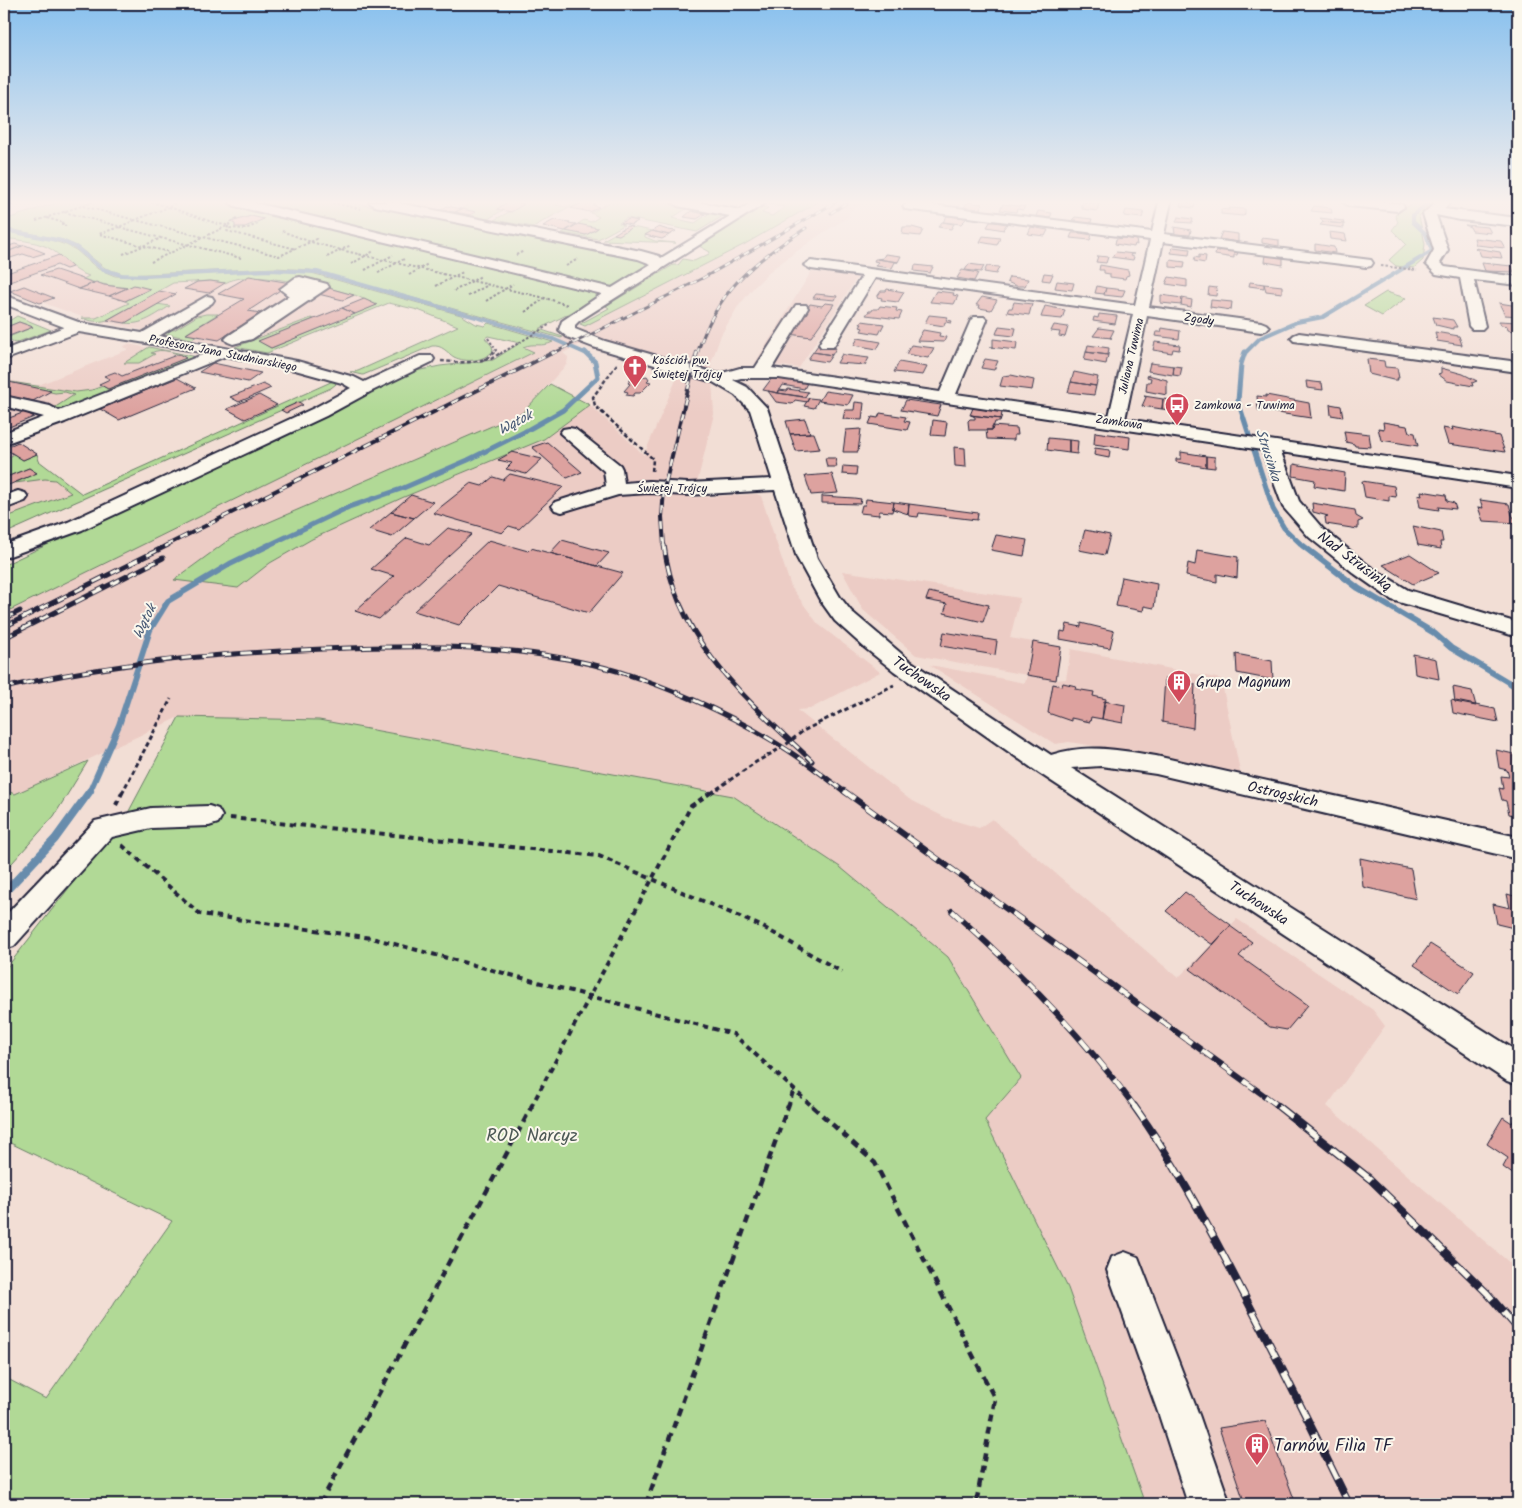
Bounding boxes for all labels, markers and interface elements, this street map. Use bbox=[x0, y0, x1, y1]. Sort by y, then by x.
street label: Zgody bbox=[1183, 308, 1216, 331]
street label: Juliana Tuwima bbox=[1113, 316, 1150, 396]
street label: Profesora Jana Studniarskiego bbox=[147, 330, 299, 377]
place label: Kościół pw. Świętej Trójcy bbox=[652, 351, 723, 384]
church icon: Kościół pw. Świętej Trójcy bbox=[622, 354, 648, 388]
bus stop icon: Zamkowa - Tuwima bbox=[1164, 392, 1190, 426]
place label: Zamkowa - Tuwima bbox=[1194, 396, 1295, 415]
water label: Wątok bbox=[494, 404, 539, 441]
street label: Zamkowa bbox=[1094, 410, 1144, 435]
water label: Strusinka bbox=[1249, 426, 1287, 486]
street label: Świętej Trójcy bbox=[637, 479, 707, 498]
street label: Nad Strusinką bbox=[1312, 526, 1397, 598]
water label: Wątok bbox=[127, 598, 164, 642]
street label: Tuchowska bbox=[887, 651, 956, 709]
building icon: Grupa Magnum bbox=[1166, 669, 1192, 703]
place label: Grupa Magnum bbox=[1196, 671, 1291, 695]
street label: Ostrogskich bbox=[1245, 775, 1321, 815]
street label: Tuchowska bbox=[1224, 875, 1293, 932]
park label: ROD Narcyz bbox=[486, 1122, 578, 1151]
building icon: Tarnów Filia TF bbox=[1244, 1432, 1270, 1466]
place label: Tarnów Filia TF bbox=[1274, 1432, 1394, 1461]

